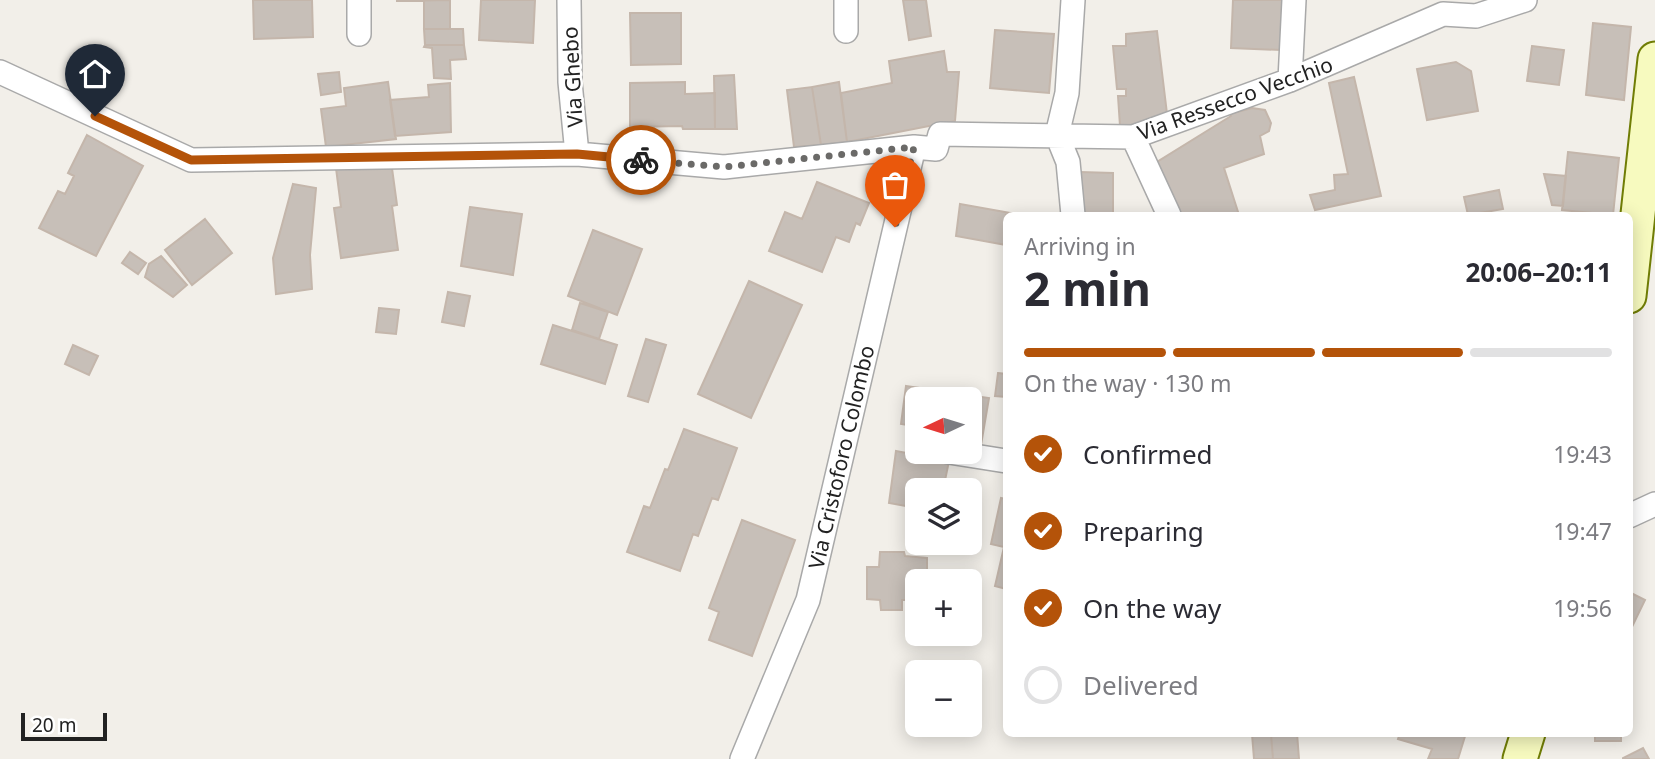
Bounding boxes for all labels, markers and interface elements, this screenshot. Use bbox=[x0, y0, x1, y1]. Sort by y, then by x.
street label: Via Ghebo bbox=[555, 26, 589, 128]
pin bbox=[65, 44, 125, 116]
street label: Via Ressecco Vecchio bbox=[1134, 50, 1336, 146]
icon: home bbox=[76, 55, 114, 93]
courier bbox=[606, 125, 676, 195]
icon: bike bbox=[622, 141, 660, 179]
pin bbox=[865, 155, 925, 227]
icon: bag bbox=[876, 166, 914, 204]
text: Arriving in bbox=[1024, 230, 1136, 262]
text: 20:06–20:11 bbox=[1465, 254, 1612, 290]
text: 2 min bbox=[1024, 257, 1151, 319]
street label: Via Cristoforo Colombo bbox=[802, 342, 880, 572]
text: On the way · 130 m bbox=[1024, 367, 1231, 399]
north arrow bbox=[905, 387, 982, 464]
map controls bbox=[905, 387, 982, 737]
icon: check bbox=[1024, 435, 1062, 473]
text: Confirmed bbox=[1083, 436, 1213, 472]
text: 19:43 bbox=[1553, 438, 1612, 470]
button: layers bbox=[905, 478, 982, 555]
icon: check bbox=[1024, 512, 1062, 550]
text: Preparing bbox=[1083, 513, 1204, 549]
text: 19:47 bbox=[1553, 515, 1612, 547]
button: + bbox=[905, 569, 982, 646]
icon: check bbox=[1024, 589, 1062, 627]
text: On the way bbox=[1083, 590, 1221, 626]
text: 19:56 bbox=[1553, 592, 1612, 624]
button: − bbox=[905, 660, 982, 737]
text: Delivered bbox=[1083, 667, 1199, 703]
scale bar bbox=[21, 710, 107, 742]
text: 20 m bbox=[32, 712, 76, 738]

